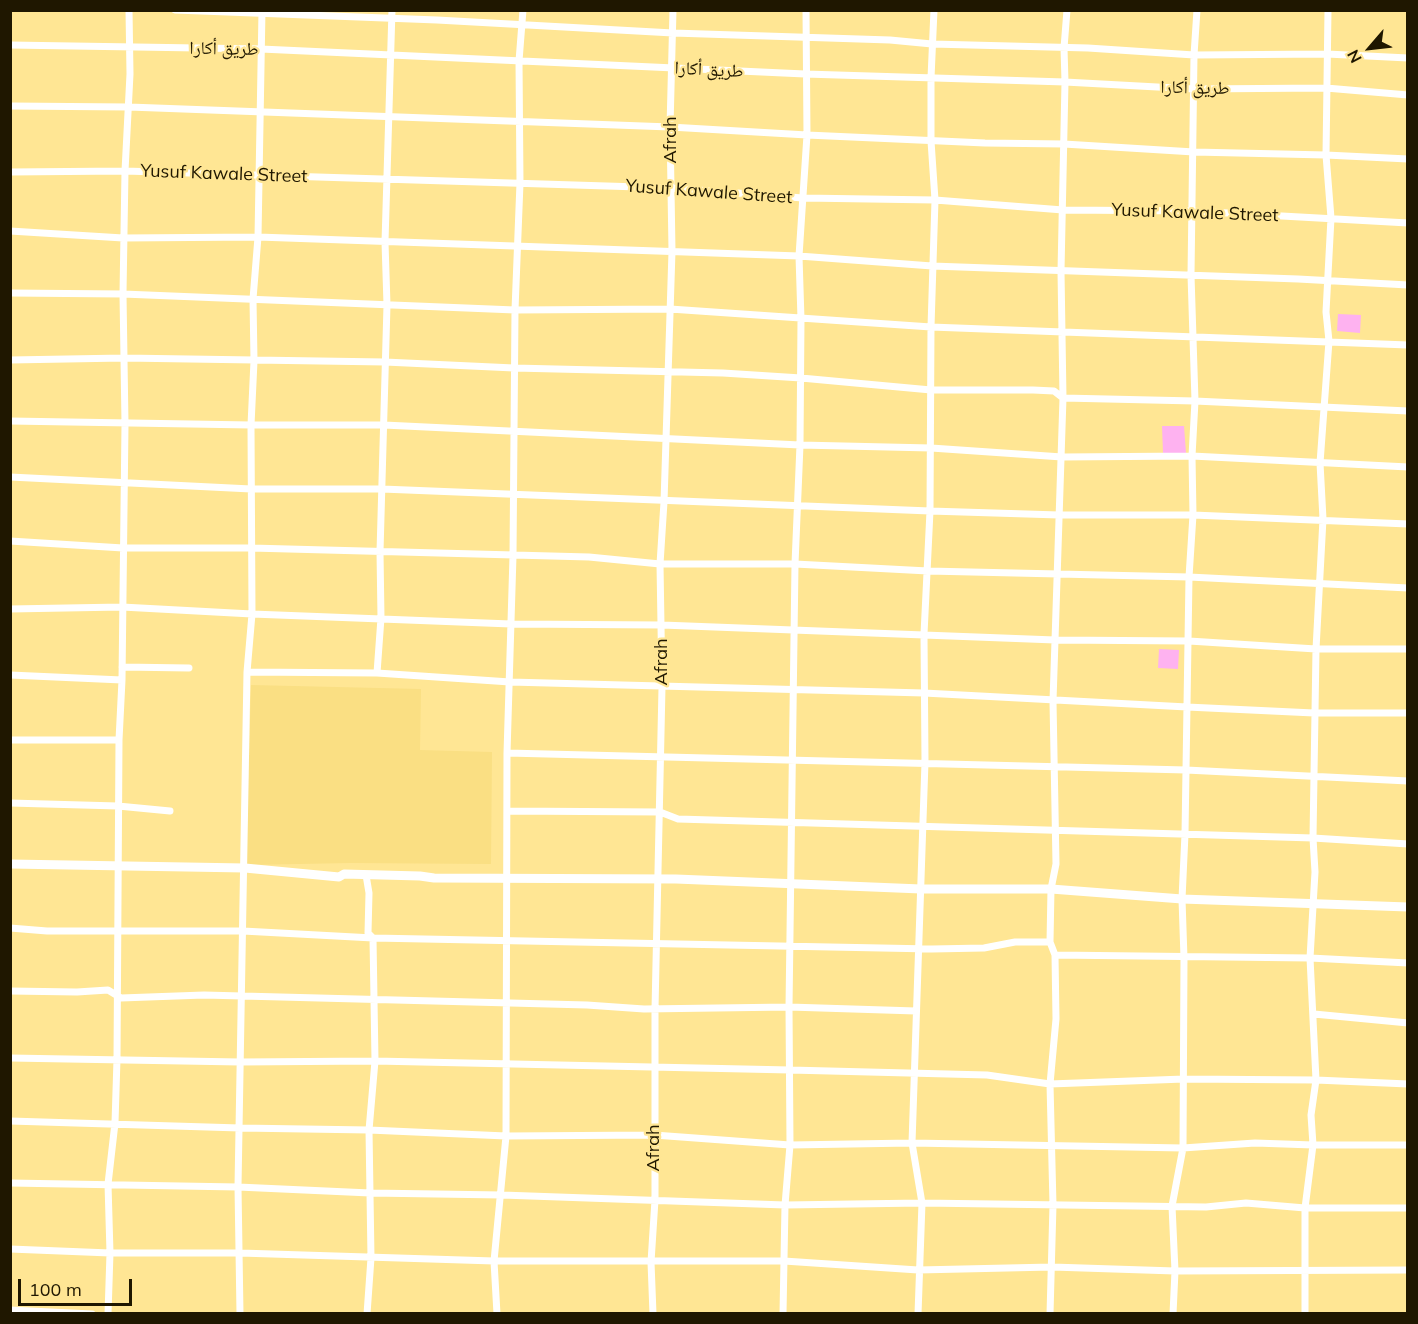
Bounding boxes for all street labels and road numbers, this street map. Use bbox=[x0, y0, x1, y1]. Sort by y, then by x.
street label: طريق أكارا bbox=[189, 38, 259, 60]
street label: طريق أكارا bbox=[674, 57, 744, 83]
street label: طريق أكارا bbox=[1160, 77, 1230, 99]
street label: Afrah bbox=[660, 117, 682, 163]
street label: Yusuf Kawale Street bbox=[140, 160, 308, 188]
street label: Yusuf Kawale Street bbox=[625, 175, 793, 209]
street label: Yusuf Kawale Street bbox=[1111, 199, 1279, 227]
street label: Afrah bbox=[651, 639, 673, 685]
street label: Afrah bbox=[643, 1125, 665, 1171]

